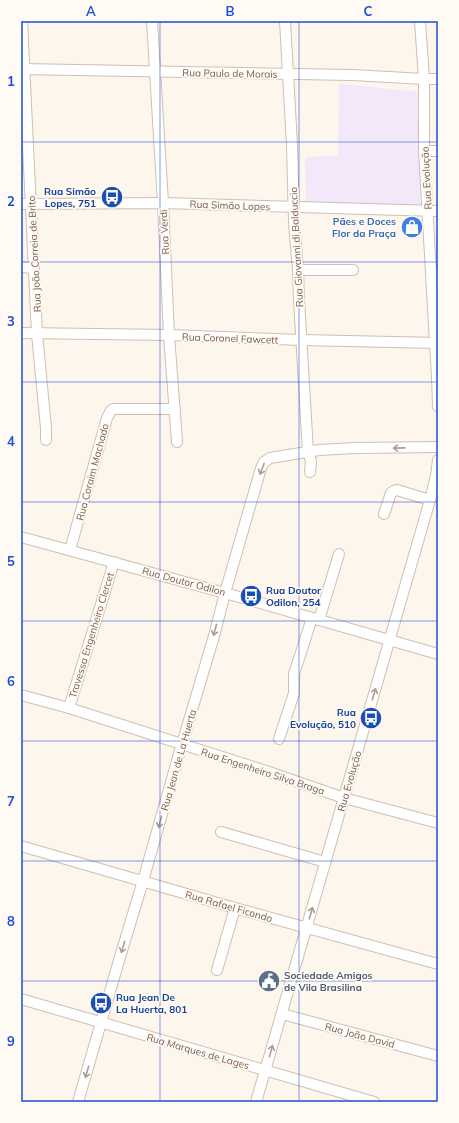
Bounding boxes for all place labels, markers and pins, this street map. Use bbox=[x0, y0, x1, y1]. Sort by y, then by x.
bus stop icon: Rua Simão Lopes, 751 bbox=[99, 184, 125, 210]
place label: Rua Simão Lopes, 751 bbox=[44, 185, 96, 210]
shop icon: Pães e Doces Flor da Praça bbox=[399, 214, 425, 240]
place label: Pães e Doces Flor da Praça bbox=[332, 215, 396, 240]
bus stop icon: Rua Doutor Odilon, 254 bbox=[238, 583, 264, 609]
place label: Rua Doutor Odilon, 254 bbox=[266, 584, 321, 609]
bus stop icon: Rua Evolução, 510 bbox=[358, 705, 384, 731]
place label: Rua Evolução, 510 bbox=[290, 706, 356, 731]
public building icon: Sociedade Amigos de Vila Brasilina bbox=[256, 968, 282, 994]
place label: Sociedade Amigos de Vila Brasilina bbox=[284, 969, 373, 994]
bus stop icon: Rua Jean De La Huerta, 801 bbox=[88, 990, 114, 1016]
place label: Rua Jean De La Huerta, 801 bbox=[116, 991, 187, 1016]

